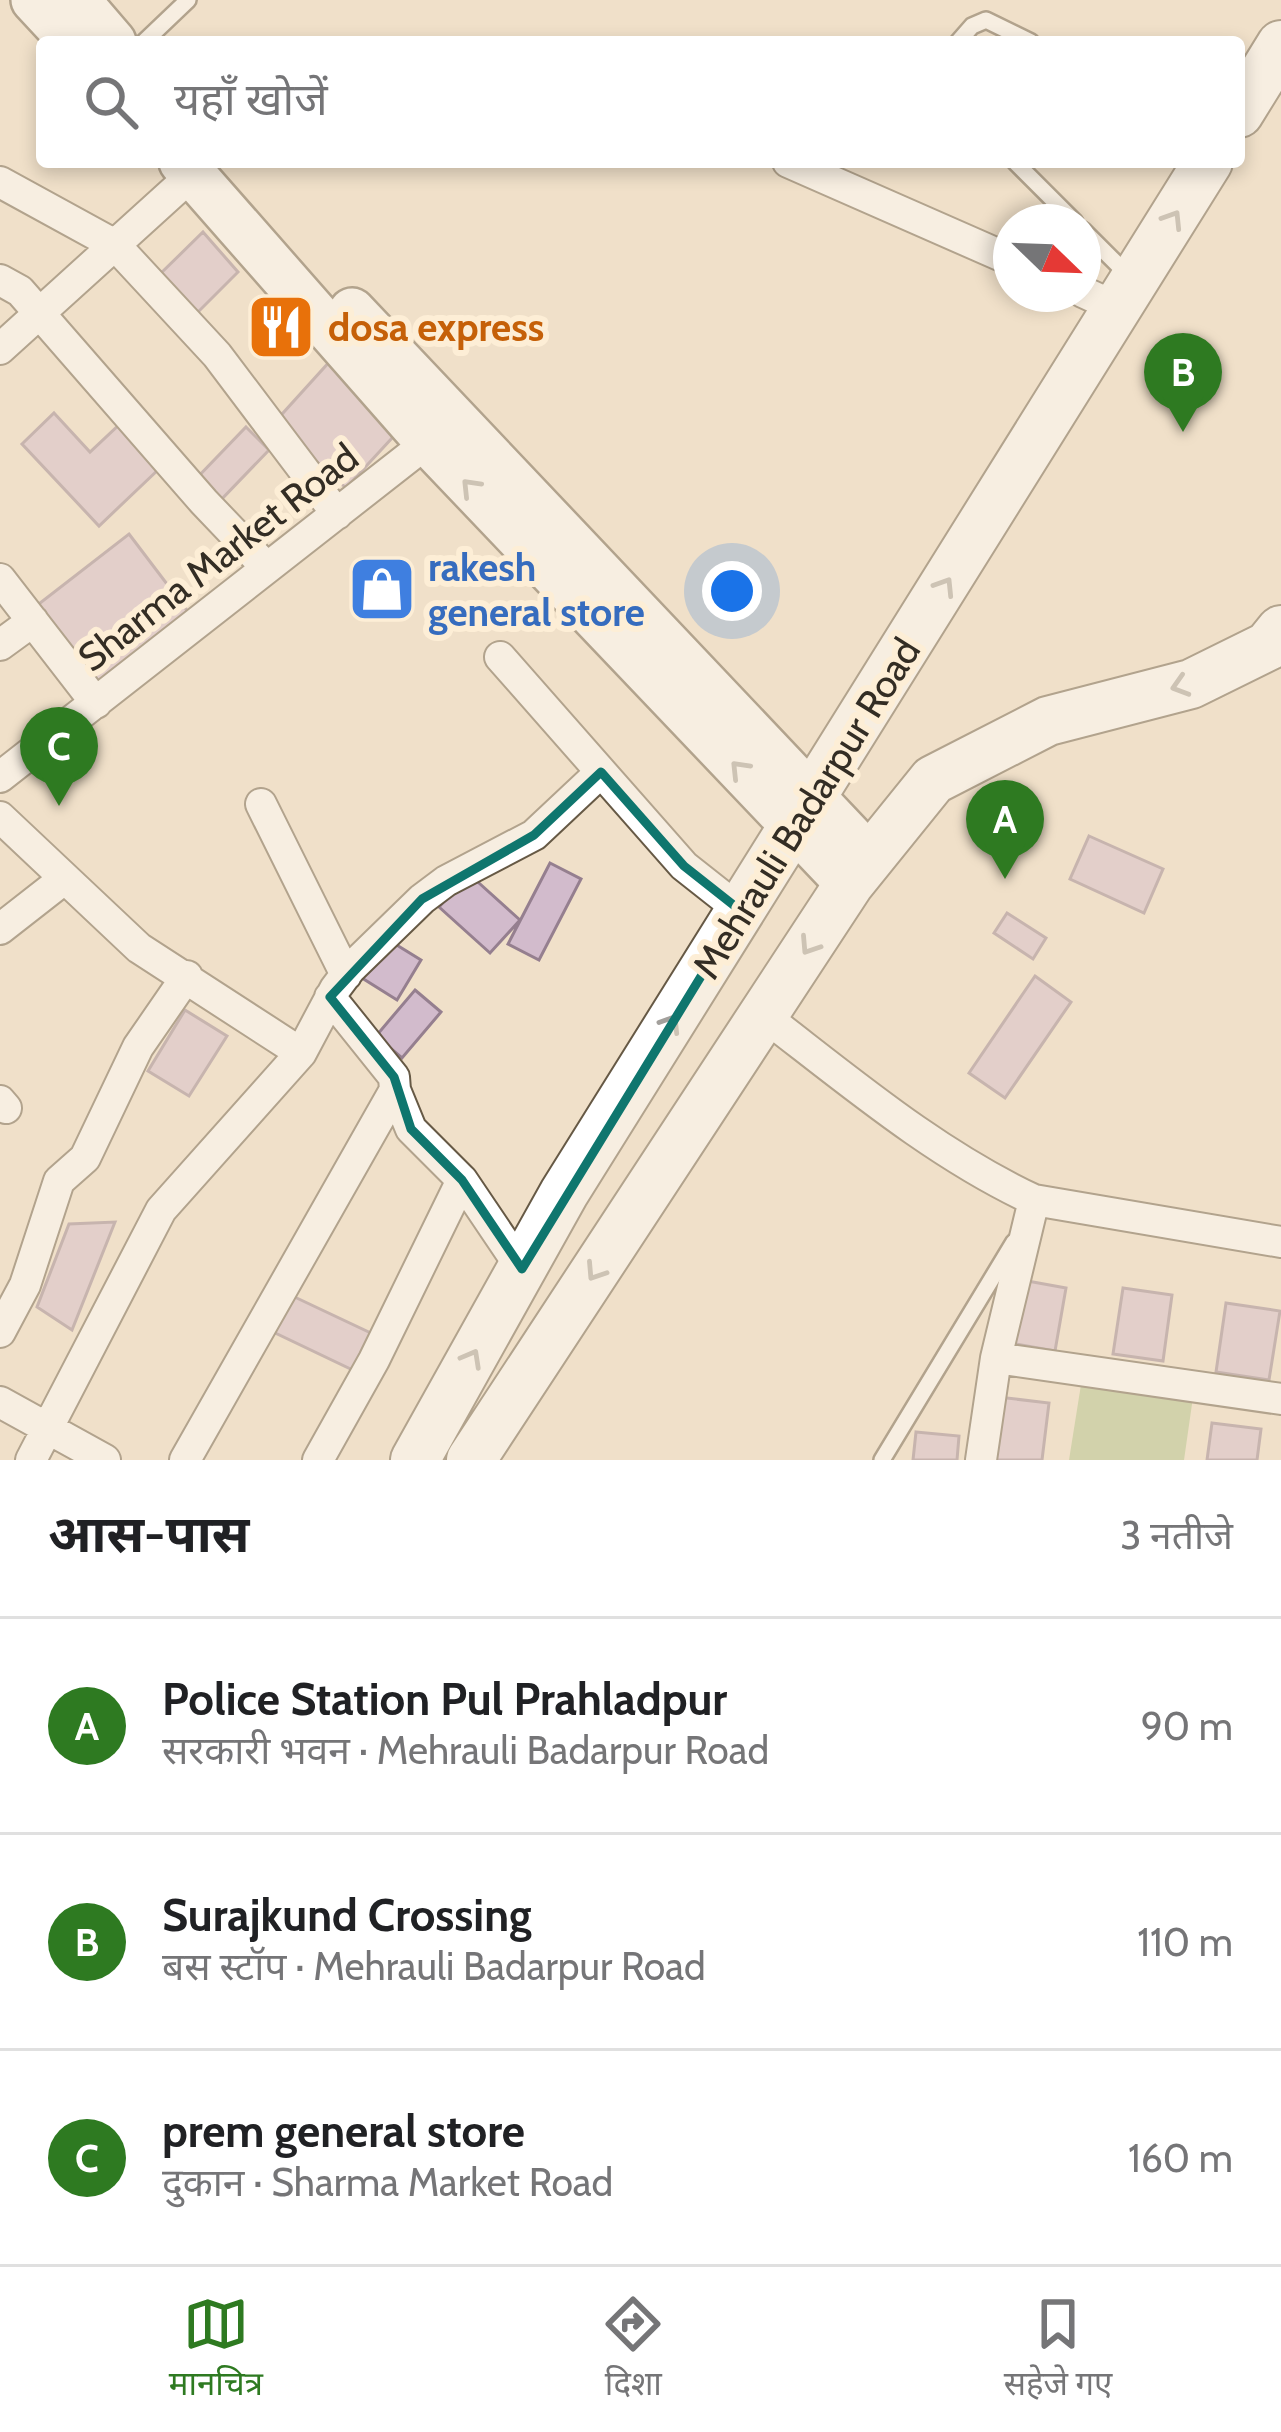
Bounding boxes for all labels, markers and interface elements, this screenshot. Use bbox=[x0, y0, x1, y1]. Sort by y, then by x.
search box bbox=[36, 36, 1245, 168]
icon: search bbox=[78, 69, 144, 135]
text: यहाँ खोजें bbox=[174, 72, 328, 126]
north arrow bbox=[993, 204, 1101, 312]
one-way arrow bbox=[1159, 210, 1181, 232]
restaurant icon: dosa express bbox=[246, 292, 316, 362]
place label: dosa express bbox=[328, 303, 544, 351]
pin: B bbox=[1144, 333, 1222, 432]
street label: Sharma Market Road bbox=[68, 433, 368, 681]
one-way arrow bbox=[463, 479, 485, 500]
place label: rakesh general store bbox=[428, 543, 645, 636]
shop icon: rakesh general store bbox=[347, 554, 417, 624]
your location bbox=[702, 561, 762, 621]
one-way arrow bbox=[931, 577, 953, 599]
street label: Mehrauli Badarpur Road bbox=[682, 629, 930, 987]
one-way arrow bbox=[1170, 671, 1191, 696]
pin: C bbox=[20, 707, 98, 806]
one-way arrow bbox=[732, 761, 754, 783]
pin: A bbox=[966, 780, 1044, 879]
one-way arrow bbox=[801, 932, 823, 954]
one-way arrow bbox=[657, 1014, 679, 1036]
one-way arrow bbox=[587, 1258, 609, 1280]
one-way arrow bbox=[458, 1349, 481, 1371]
text: आस-पास bbox=[48, 1503, 249, 1565]
text: 3 नतीजे bbox=[1120, 1511, 1233, 1559]
text: Police Station Pul Prahladpur bbox=[162, 1672, 727, 1726]
text: A bbox=[75, 1702, 99, 1750]
text: 90 m bbox=[1141, 1702, 1233, 1750]
text: सरकारी भवन · Mehrauli Badarpur Road bbox=[162, 1726, 769, 1774]
text: Surajkund Crossing bbox=[162, 1888, 532, 1942]
text: B bbox=[75, 1918, 99, 1966]
text: 110 m bbox=[1137, 1918, 1233, 1966]
text: बस स्टॉप · Mehrauli Badarpur Road bbox=[162, 1942, 706, 1990]
text: prem general store bbox=[162, 2104, 525, 2158]
text: C bbox=[75, 2134, 99, 2182]
text: 160 m bbox=[1128, 2134, 1233, 2182]
text: दुकान · Sharma Market Road bbox=[162, 2158, 613, 2206]
tab: मानचित्र bbox=[169, 2291, 263, 2408]
tab: दिशा bbox=[600, 2291, 666, 2408]
tab: सहेजे गए bbox=[1004, 2291, 1112, 2408]

